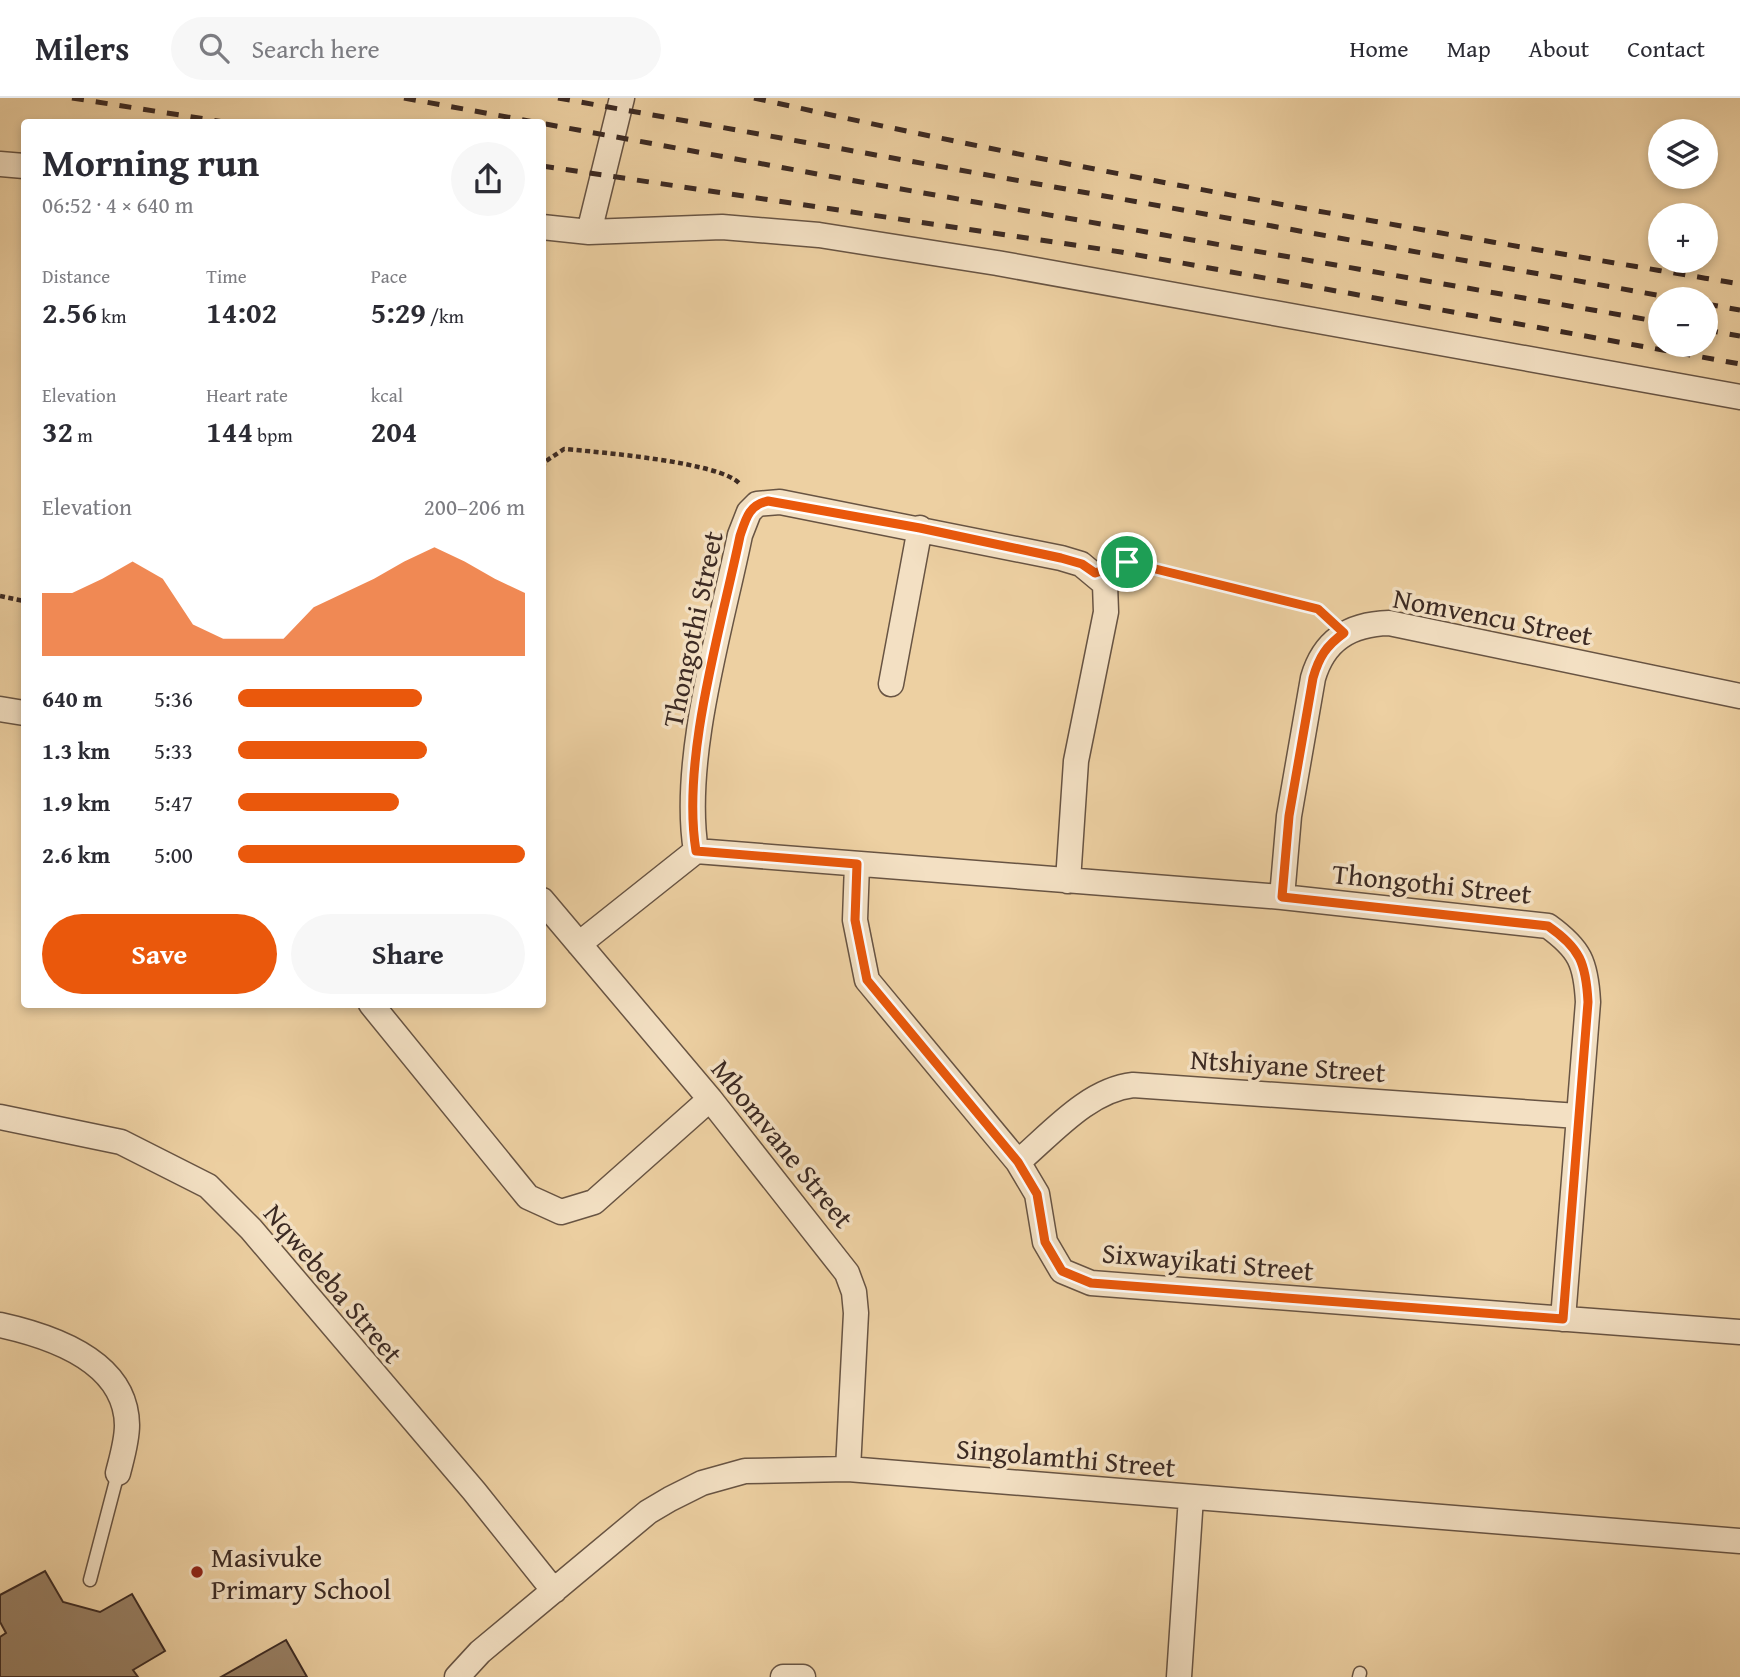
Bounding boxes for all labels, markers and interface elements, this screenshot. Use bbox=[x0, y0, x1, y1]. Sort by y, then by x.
search box bbox=[171, 17, 661, 80]
text: Milers bbox=[35, 24, 129, 72]
icon: search bbox=[195, 29, 233, 67]
text: Search here bbox=[251, 29, 380, 68]
text: Home bbox=[1350, 31, 1409, 66]
text: Map bbox=[1447, 31, 1491, 66]
text: About bbox=[1529, 31, 1589, 66]
text: Contact bbox=[1627, 31, 1705, 66]
map controls bbox=[1648, 119, 1718, 357]
button: layers bbox=[1648, 119, 1718, 189]
text: Morning run bbox=[42, 134, 259, 190]
button: share bbox=[451, 142, 525, 216]
text: 06:52 · 4 × 640 m bbox=[42, 188, 194, 221]
button: + bbox=[1648, 203, 1718, 273]
text: Distance bbox=[42, 262, 110, 290]
text: Time bbox=[206, 262, 247, 290]
text: Pace bbox=[371, 262, 407, 290]
button: − bbox=[1648, 287, 1718, 357]
text: 2.56 bbox=[42, 290, 97, 334]
text: 14:02 bbox=[206, 290, 277, 334]
text: 5:29 bbox=[371, 290, 426, 334]
text: km bbox=[97, 302, 126, 330]
text: /km bbox=[426, 302, 464, 330]
text: Elevation bbox=[42, 381, 116, 409]
text: Heart rate bbox=[206, 381, 288, 409]
text: kcal bbox=[371, 381, 403, 409]
text: 32 bbox=[42, 409, 73, 453]
text: 144 bbox=[206, 409, 253, 453]
text: 204 bbox=[371, 409, 417, 453]
text: m bbox=[73, 421, 93, 449]
text: bpm bbox=[253, 421, 293, 449]
text: Elevation bbox=[42, 490, 132, 523]
text: 200–206 m bbox=[424, 490, 525, 523]
street label: Thongothi Street bbox=[651, 527, 733, 731]
pin bbox=[1097, 532, 1157, 592]
icon: arrive bbox=[1108, 543, 1146, 581]
street label: Nomvencu Street bbox=[1390, 577, 1596, 655]
text: 640 m bbox=[42, 682, 103, 715]
text: 5:36 bbox=[154, 682, 193, 715]
text: 1.3 km bbox=[42, 734, 110, 767]
text: 5:33 bbox=[154, 734, 193, 767]
text: 1.9 km bbox=[42, 786, 110, 819]
text: 5:47 bbox=[154, 786, 193, 819]
text: 2.6 km bbox=[42, 838, 110, 871]
text: 5:00 bbox=[154, 838, 193, 871]
street label: Thongothi Street bbox=[1330, 852, 1534, 914]
button: Save bbox=[42, 914, 277, 994]
button: Share bbox=[291, 914, 525, 994]
street label: Ntshiyane Street bbox=[1189, 1038, 1387, 1092]
street label: Mbomvane Street bbox=[702, 1050, 864, 1236]
street label: Nqwebeba Street bbox=[255, 1194, 413, 1372]
street label: Sixwayikati Street bbox=[1100, 1231, 1316, 1291]
street label: Singolamthi Street bbox=[955, 1427, 1177, 1487]
place label: Masivuke Primary School bbox=[211, 1536, 391, 1609]
marker: Masivuke Primary School bbox=[189, 1564, 205, 1580]

